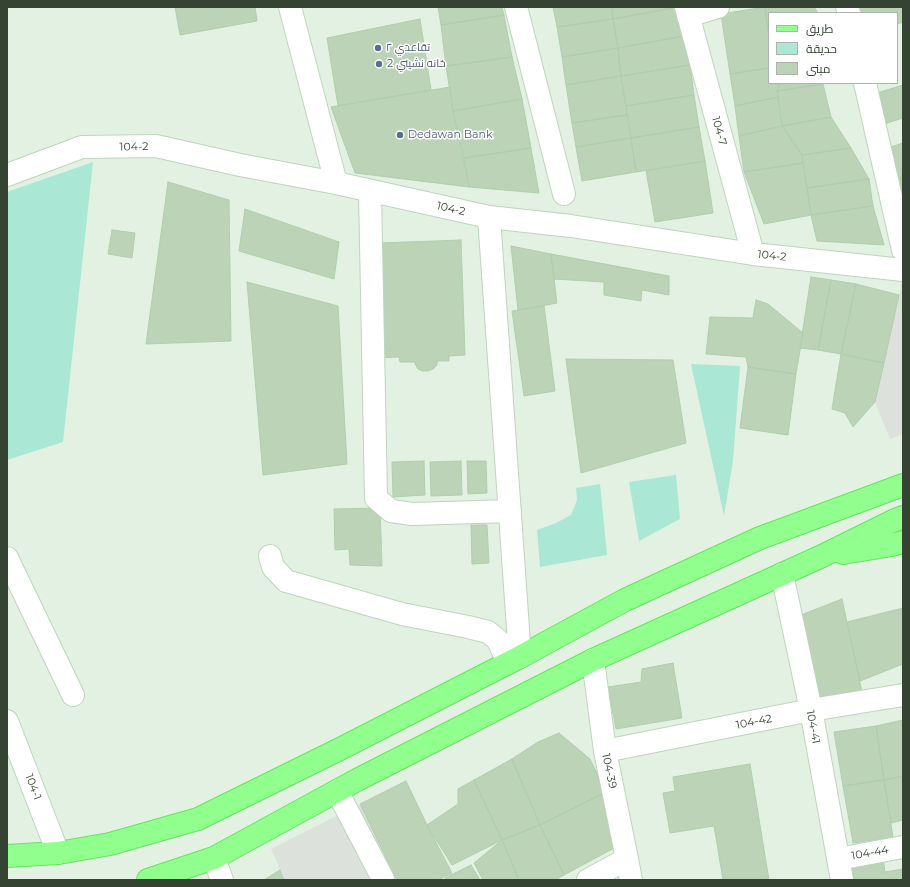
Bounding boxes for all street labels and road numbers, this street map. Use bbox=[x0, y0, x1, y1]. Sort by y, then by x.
street label: 104-7 bbox=[709, 115, 729, 147]
street label: 104-2 bbox=[119, 140, 149, 154]
street label: 104-2 bbox=[435, 199, 467, 219]
street label: 104-2 bbox=[757, 248, 787, 264]
street label: 104-41 bbox=[803, 709, 823, 745]
street label: 104-42 bbox=[735, 712, 773, 732]
street label: 104-39 bbox=[599, 752, 619, 790]
street label: 104-1 bbox=[22, 772, 44, 802]
street label: 104-44 bbox=[850, 843, 890, 863]

